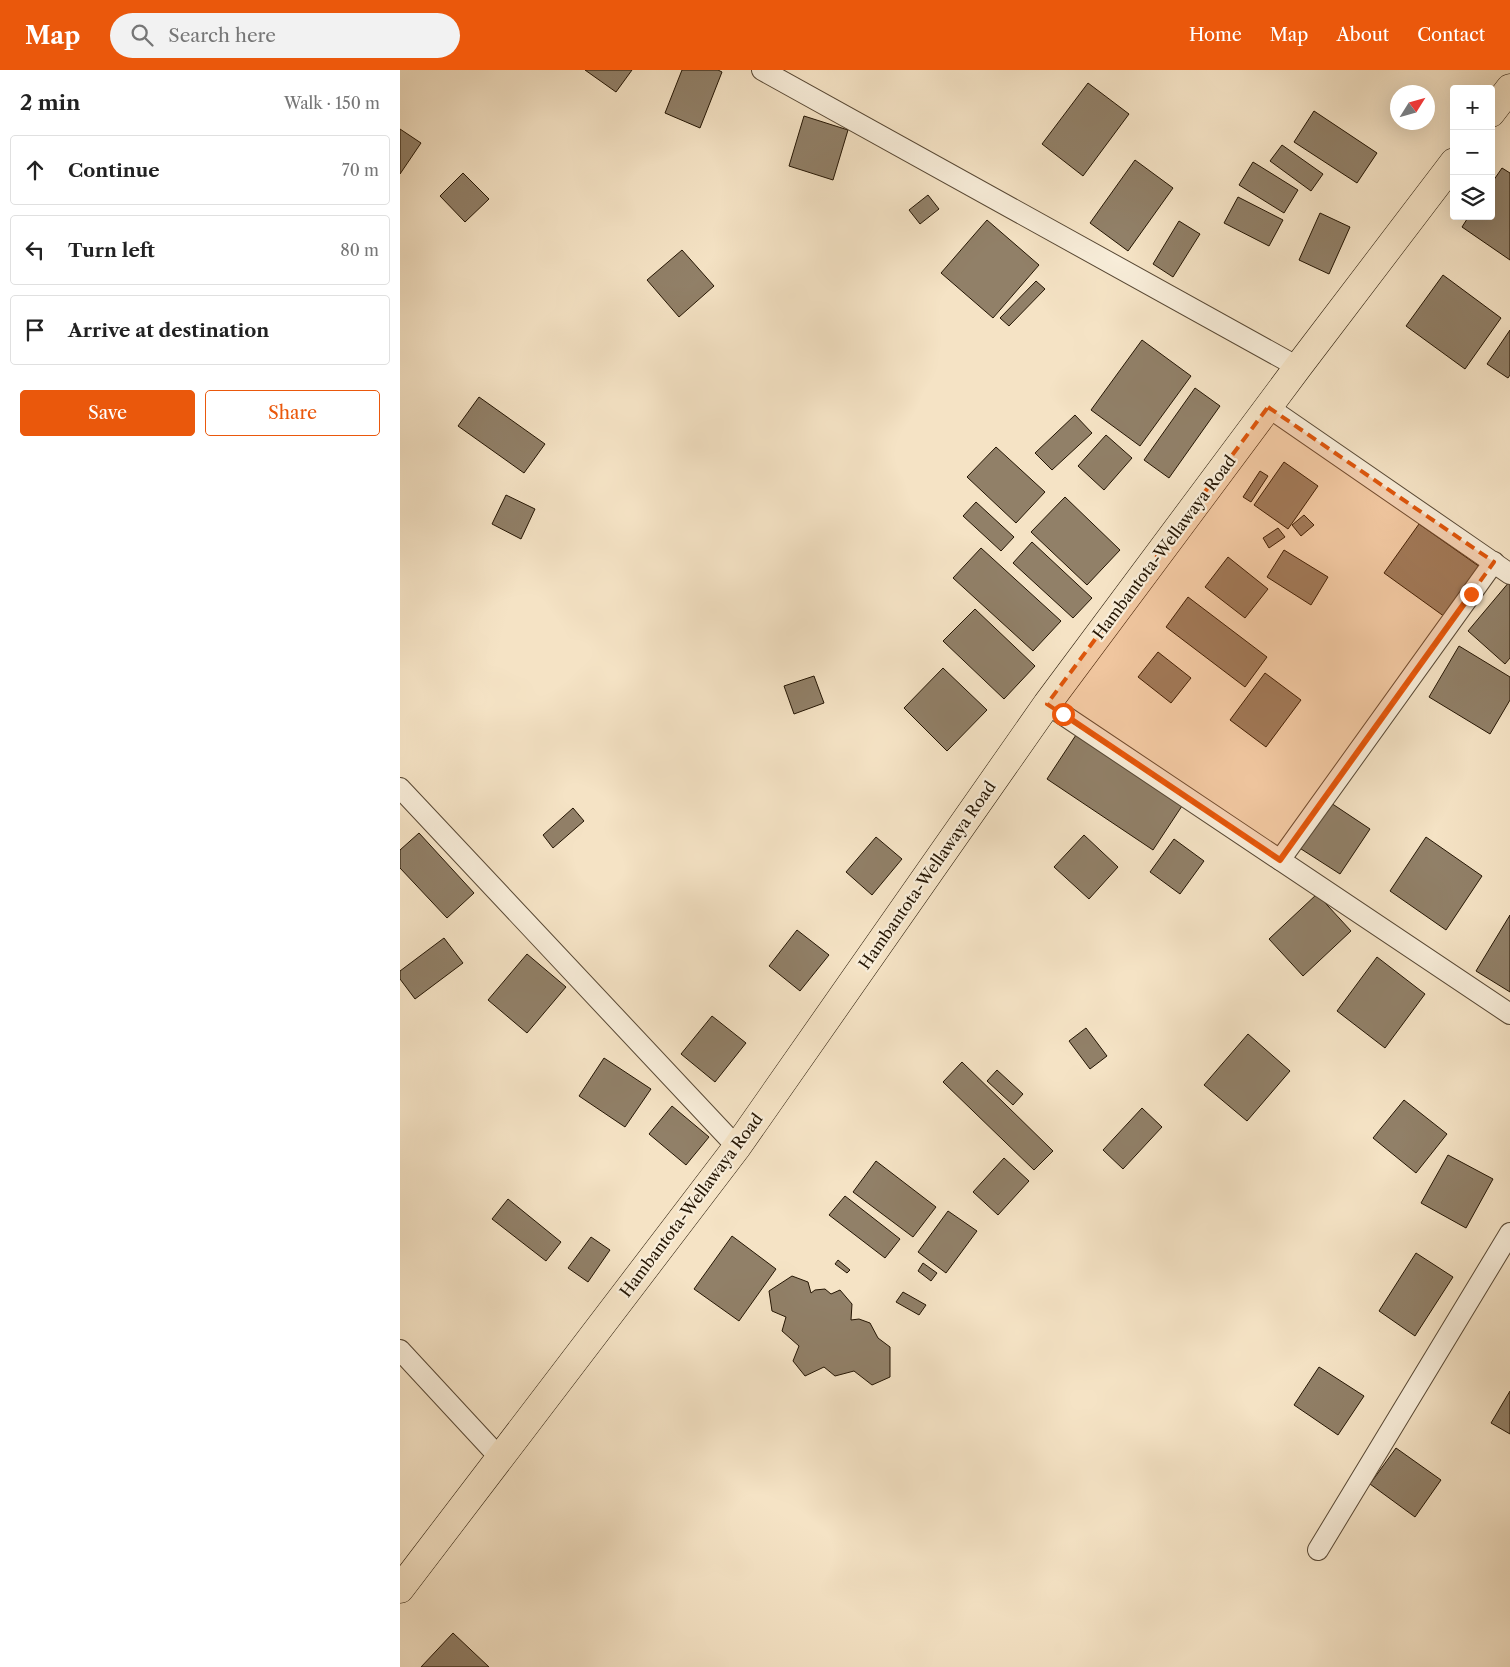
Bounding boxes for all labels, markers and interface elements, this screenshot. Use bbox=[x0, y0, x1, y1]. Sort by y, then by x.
search box bbox=[110, 13, 460, 58]
text: Map bbox=[25, 21, 80, 50]
icon: search bbox=[128, 21, 156, 49]
text: Search here bbox=[168, 24, 276, 47]
text: Home bbox=[1189, 24, 1242, 46]
text: Map bbox=[1270, 24, 1308, 46]
text: About bbox=[1336, 24, 1389, 46]
text: Contact bbox=[1417, 24, 1485, 46]
north arrow bbox=[1390, 85, 1435, 130]
map controls bbox=[1450, 85, 1495, 220]
button: + bbox=[1450, 85, 1495, 130]
text: 2 min bbox=[20, 90, 80, 115]
text: Walk · 150 m bbox=[284, 93, 380, 113]
button: − bbox=[1450, 130, 1495, 175]
icon: ahead bbox=[21, 156, 49, 184]
text: Continue bbox=[68, 159, 160, 182]
text: 70 m bbox=[342, 160, 379, 180]
button: layers bbox=[1450, 175, 1495, 220]
icon: left bbox=[21, 236, 49, 264]
text: Turn left bbox=[68, 239, 155, 262]
text: 80 m bbox=[340, 240, 379, 260]
icon: arrive bbox=[21, 316, 49, 344]
text: Arrive at destination bbox=[68, 319, 269, 342]
button: Save bbox=[20, 390, 195, 436]
button: Share bbox=[205, 390, 380, 436]
street label: Hambantota-Wellawaya Road bbox=[1088, 451, 1240, 643]
route end bbox=[1460, 583, 1483, 606]
route start bbox=[1052, 703, 1075, 726]
street label: Hambantota-Wellawaya Road bbox=[854, 777, 1000, 973]
street label: Hambantota-Wellawaya Road bbox=[615, 1109, 767, 1301]

